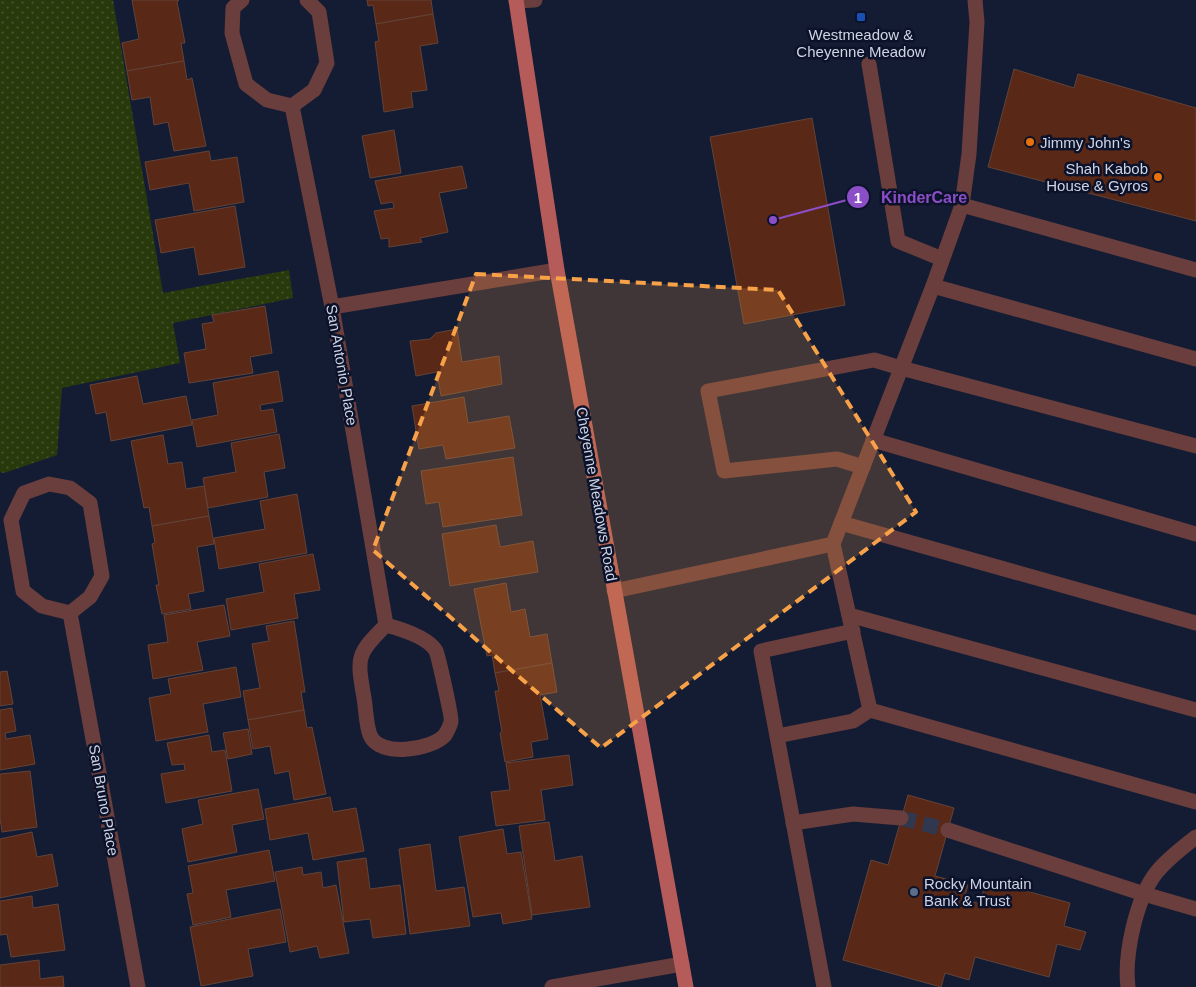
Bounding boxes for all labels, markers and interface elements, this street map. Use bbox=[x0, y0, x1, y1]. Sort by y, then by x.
marker: Westmeadow & Cheyenne Meadow bbox=[855, 11, 867, 23]
place label: Westmeadow & Cheyenne Meadow bbox=[796, 26, 926, 60]
place label: Jimmy John's bbox=[1040, 134, 1130, 151]
marker: Jimmy John's bbox=[1024, 136, 1036, 148]
place label: Shah Kabob House & Gyros bbox=[1046, 160, 1148, 194]
marker: Shah Kabob House & Gyros bbox=[1152, 171, 1164, 183]
callout: KinderCare bbox=[846, 182, 977, 213]
text: 1 bbox=[854, 189, 862, 206]
text: KinderCare bbox=[881, 189, 967, 206]
street label: San Antonio Place bbox=[323, 303, 361, 427]
street label: Cheyenne Meadows Road bbox=[573, 405, 621, 583]
street label: San Bruno Place bbox=[86, 743, 122, 857]
place label: Rocky Mountain Bank & Trust bbox=[924, 875, 1032, 909]
marker: Rocky Mountain Bank & Trust bbox=[908, 886, 920, 898]

